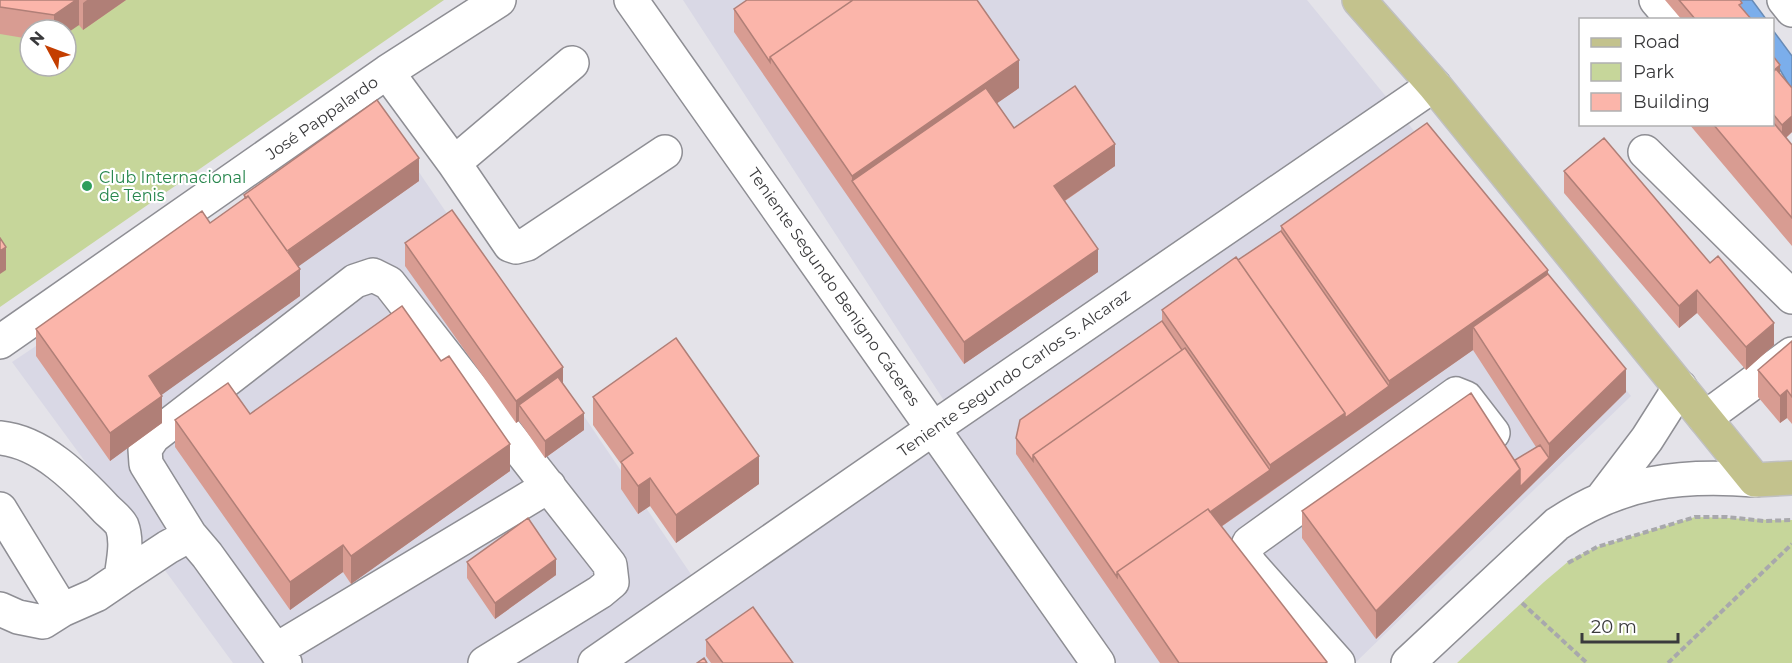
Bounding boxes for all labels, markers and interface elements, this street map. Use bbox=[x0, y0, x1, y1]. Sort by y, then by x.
north arrow bbox=[18, 18, 78, 78]
legend bbox=[1579, 18, 1774, 126]
text: N bbox=[26, 27, 48, 50]
text: Road bbox=[1633, 31, 1680, 53]
text: Park bbox=[1633, 61, 1674, 83]
street label: José Pappalardo bbox=[262, 72, 382, 164]
text: Building bbox=[1633, 91, 1710, 113]
street label: Teniente Segundo Benigno Cáceres bbox=[744, 164, 924, 410]
place label: Club Internacional de Tenis bbox=[99, 168, 246, 205]
marker: Club Internacional de Tenis bbox=[80, 179, 94, 193]
street label: Teniente Segundo Carlos S. Alcaraz bbox=[894, 285, 1134, 461]
scale bar bbox=[1582, 606, 1678, 644]
text: 20 m bbox=[1591, 616, 1637, 638]

